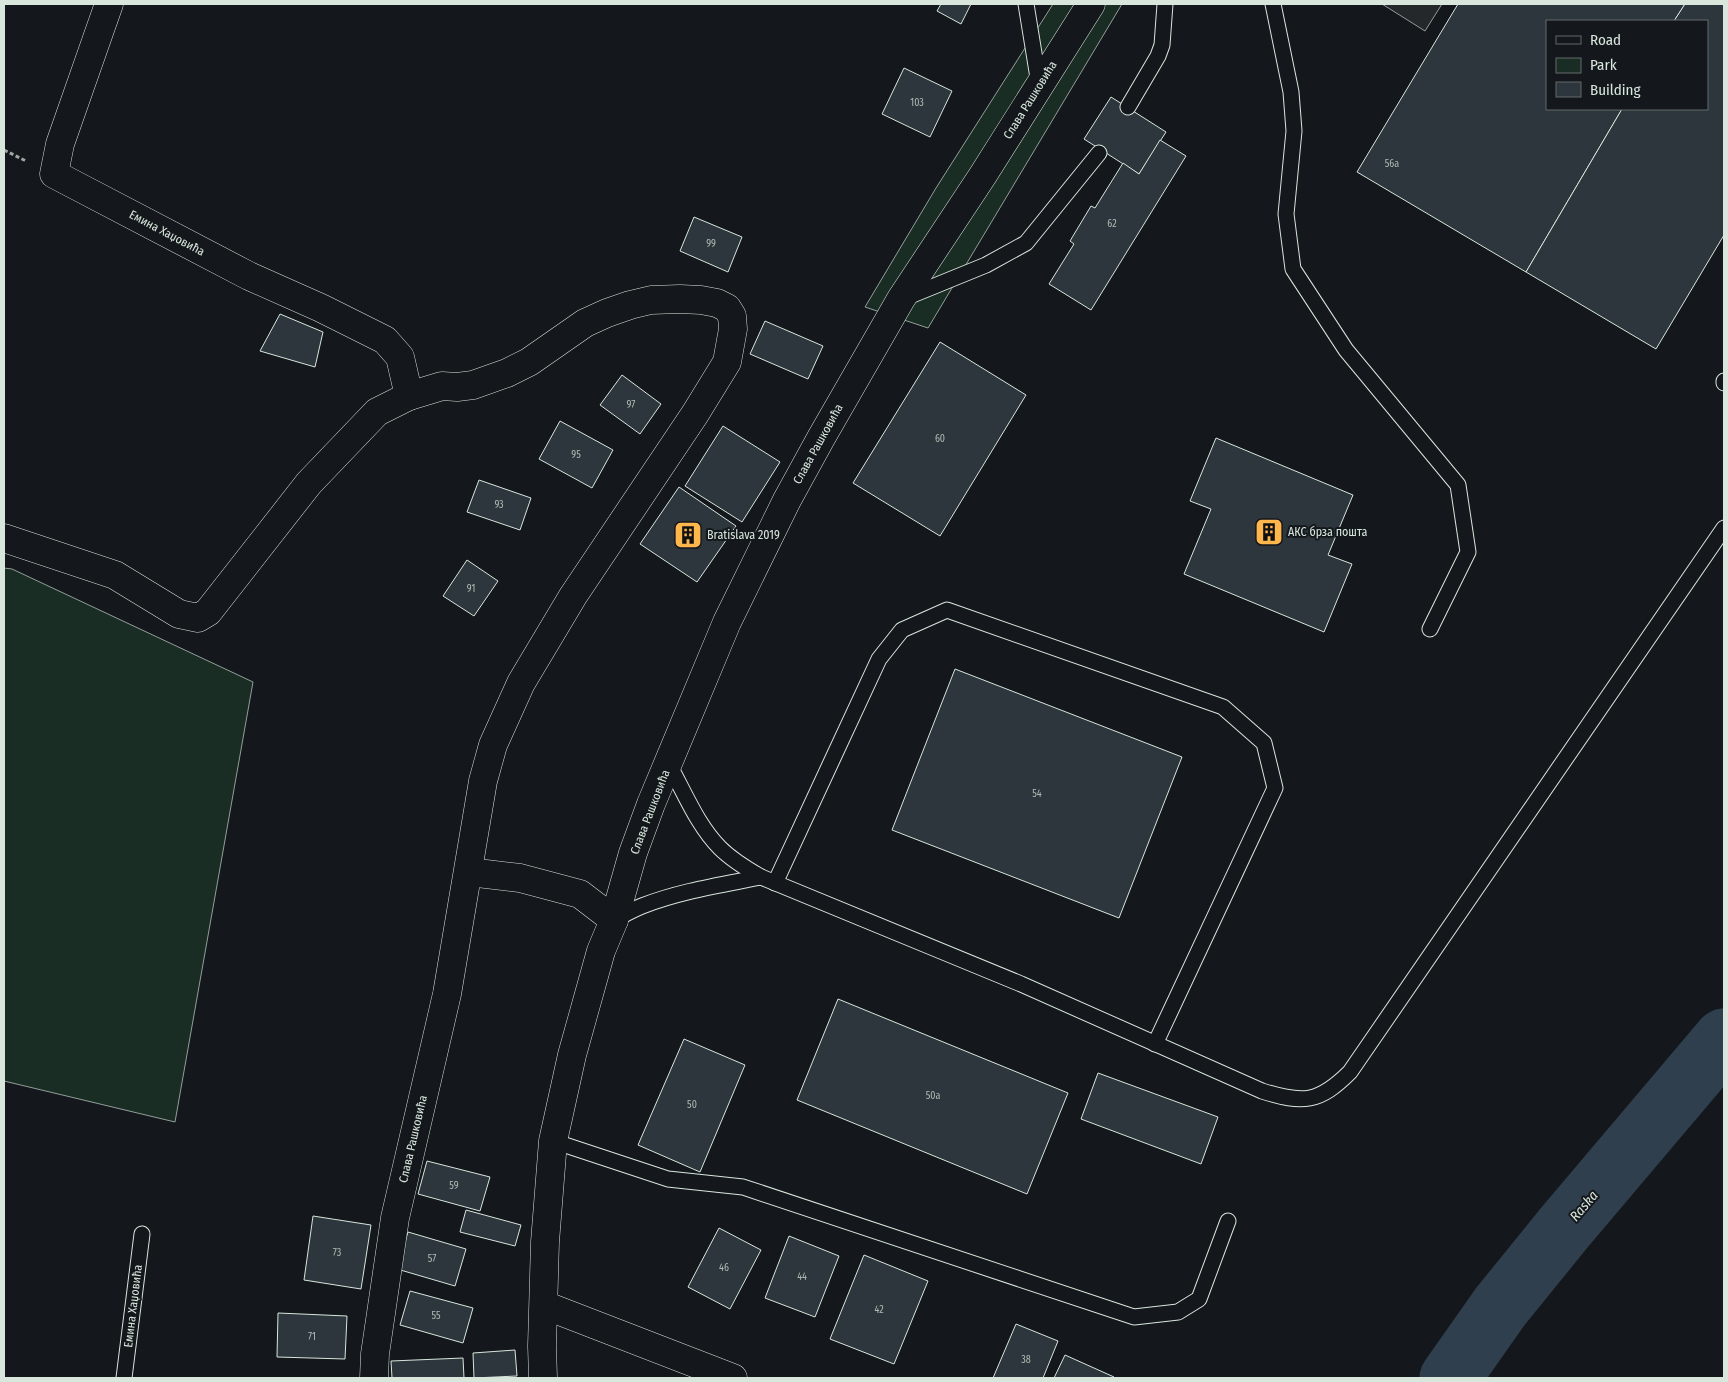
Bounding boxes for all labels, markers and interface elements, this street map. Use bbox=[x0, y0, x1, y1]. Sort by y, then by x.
legend bbox=[1546, 20, 1708, 110]
text: Road bbox=[1590, 31, 1621, 49]
text: Park bbox=[1590, 56, 1617, 74]
street label: Слава Рашковића bbox=[1000, 58, 1060, 142]
text: Building bbox=[1590, 81, 1641, 99]
house number: 103 bbox=[910, 97, 924, 109]
house number: 56a bbox=[1385, 158, 1399, 170]
street label: Емина Хаџовића bbox=[127, 207, 207, 259]
house number: 62 bbox=[1107, 218, 1117, 230]
house number: 99 bbox=[706, 238, 716, 250]
house number: 97 bbox=[627, 399, 635, 411]
street label: Слава Рашковића bbox=[790, 401, 846, 487]
house number: 60 bbox=[935, 433, 945, 445]
house number: 95 bbox=[571, 449, 581, 461]
house number: 93 bbox=[494, 499, 504, 511]
building icon: АКС брза пошта bbox=[1254, 517, 1284, 547]
building icon: Bratislava 2019 bbox=[673, 520, 703, 550]
place label: АКС брза пошта bbox=[1288, 525, 1367, 539]
place label: Bratislava 2019 bbox=[707, 528, 780, 542]
house number: 91 bbox=[467, 583, 475, 595]
street label: Слава Рашковића bbox=[627, 768, 673, 856]
house number: 54 bbox=[1032, 788, 1042, 800]
house number: 50a bbox=[926, 1090, 940, 1102]
street label: Слава Рашковића bbox=[396, 1094, 430, 1184]
house number: 50 bbox=[687, 1099, 697, 1111]
house number: 59 bbox=[449, 1180, 459, 1192]
water label: Raska bbox=[1566, 1187, 1602, 1225]
house number: 73 bbox=[333, 1247, 342, 1259]
house number: 57 bbox=[428, 1253, 436, 1265]
house number: 46 bbox=[719, 1262, 729, 1274]
street label: Емина Хаџовића bbox=[121, 1264, 145, 1348]
house number: 44 bbox=[797, 1271, 807, 1283]
house number: 42 bbox=[874, 1304, 884, 1316]
house number: 55 bbox=[431, 1310, 441, 1322]
house number: 71 bbox=[308, 1331, 316, 1343]
house number: 38 bbox=[1021, 1354, 1031, 1366]

